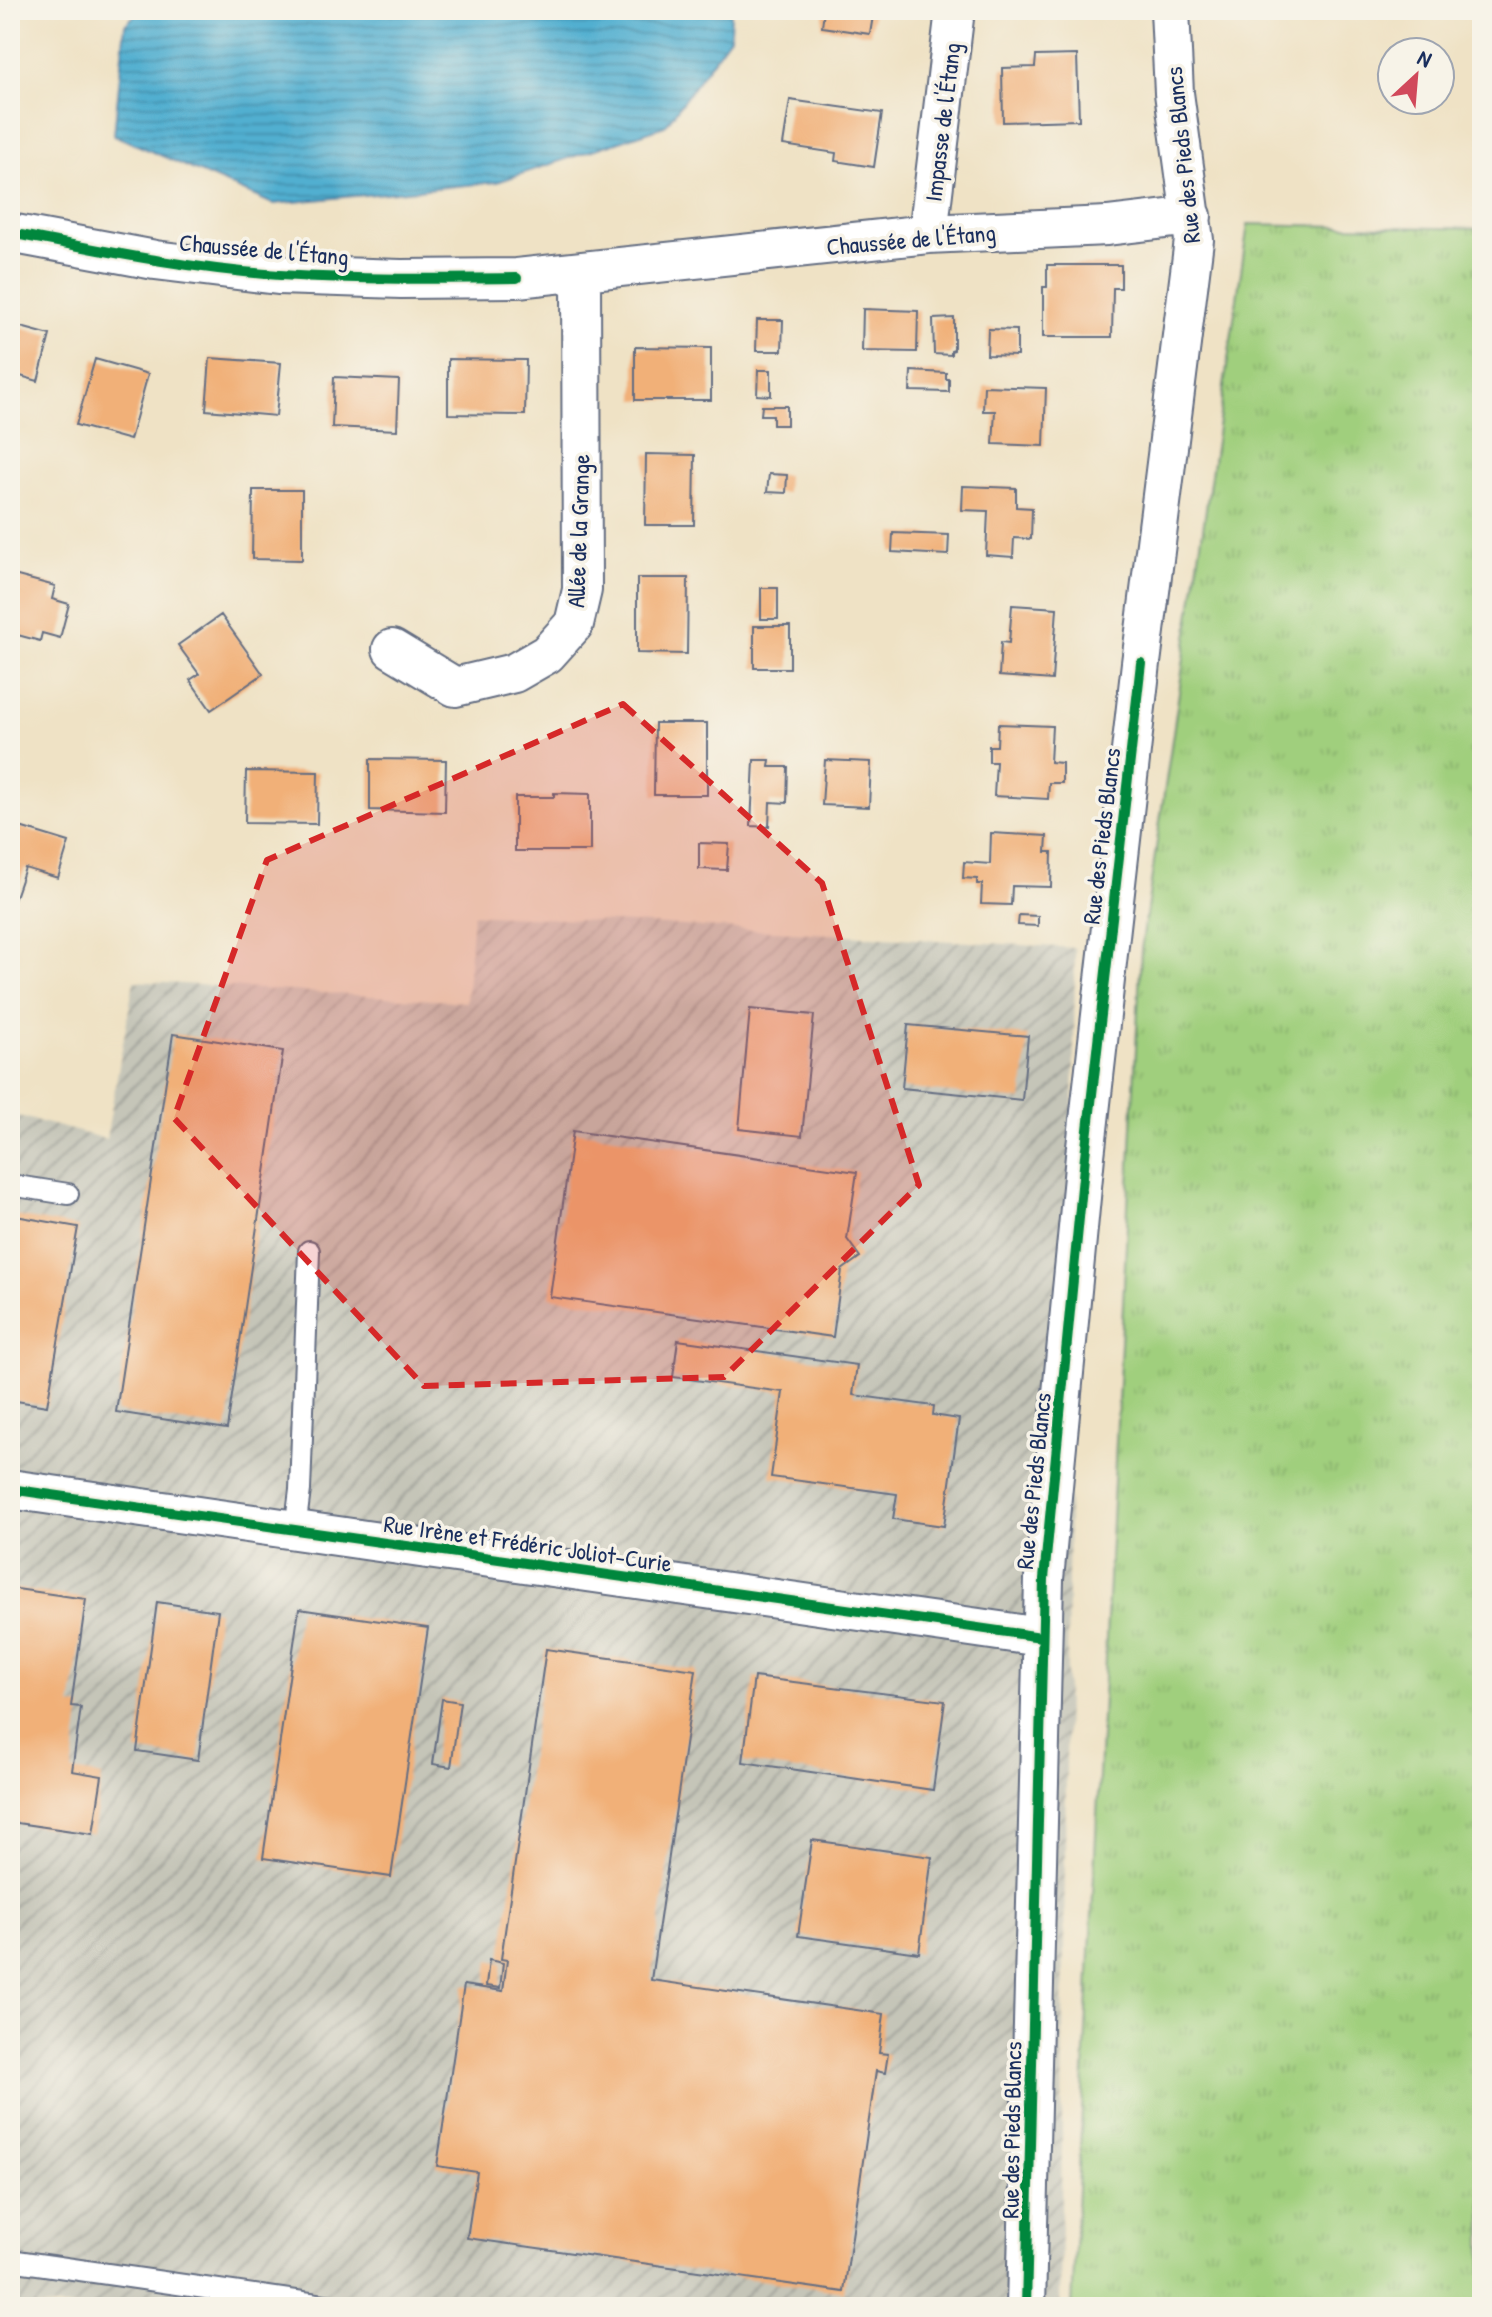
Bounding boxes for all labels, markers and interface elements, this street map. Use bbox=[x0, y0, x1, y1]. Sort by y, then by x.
north arrow bbox=[1376, 36, 1456, 116]
street label: Impasse de l'Étang bbox=[916, 41, 968, 203]
text: N bbox=[1413, 42, 1437, 74]
street label: Rue des Pieds Blancs bbox=[1157, 65, 1207, 245]
street label: Chaussée de l'Étang bbox=[825, 216, 997, 262]
street label: Chaussée de l'Étang bbox=[178, 226, 350, 272]
street label: Allée de la Grange bbox=[559, 453, 597, 608]
street label: Rue des Pieds Blancs bbox=[1074, 746, 1128, 926]
street label: Rue des Pieds Blancs bbox=[1008, 1391, 1058, 1571]
street label: Rue Irène et Frédéric Joliot-Curie bbox=[382, 1507, 674, 1579]
street label: Rue des Pieds Blancs bbox=[993, 2041, 1029, 2219]

